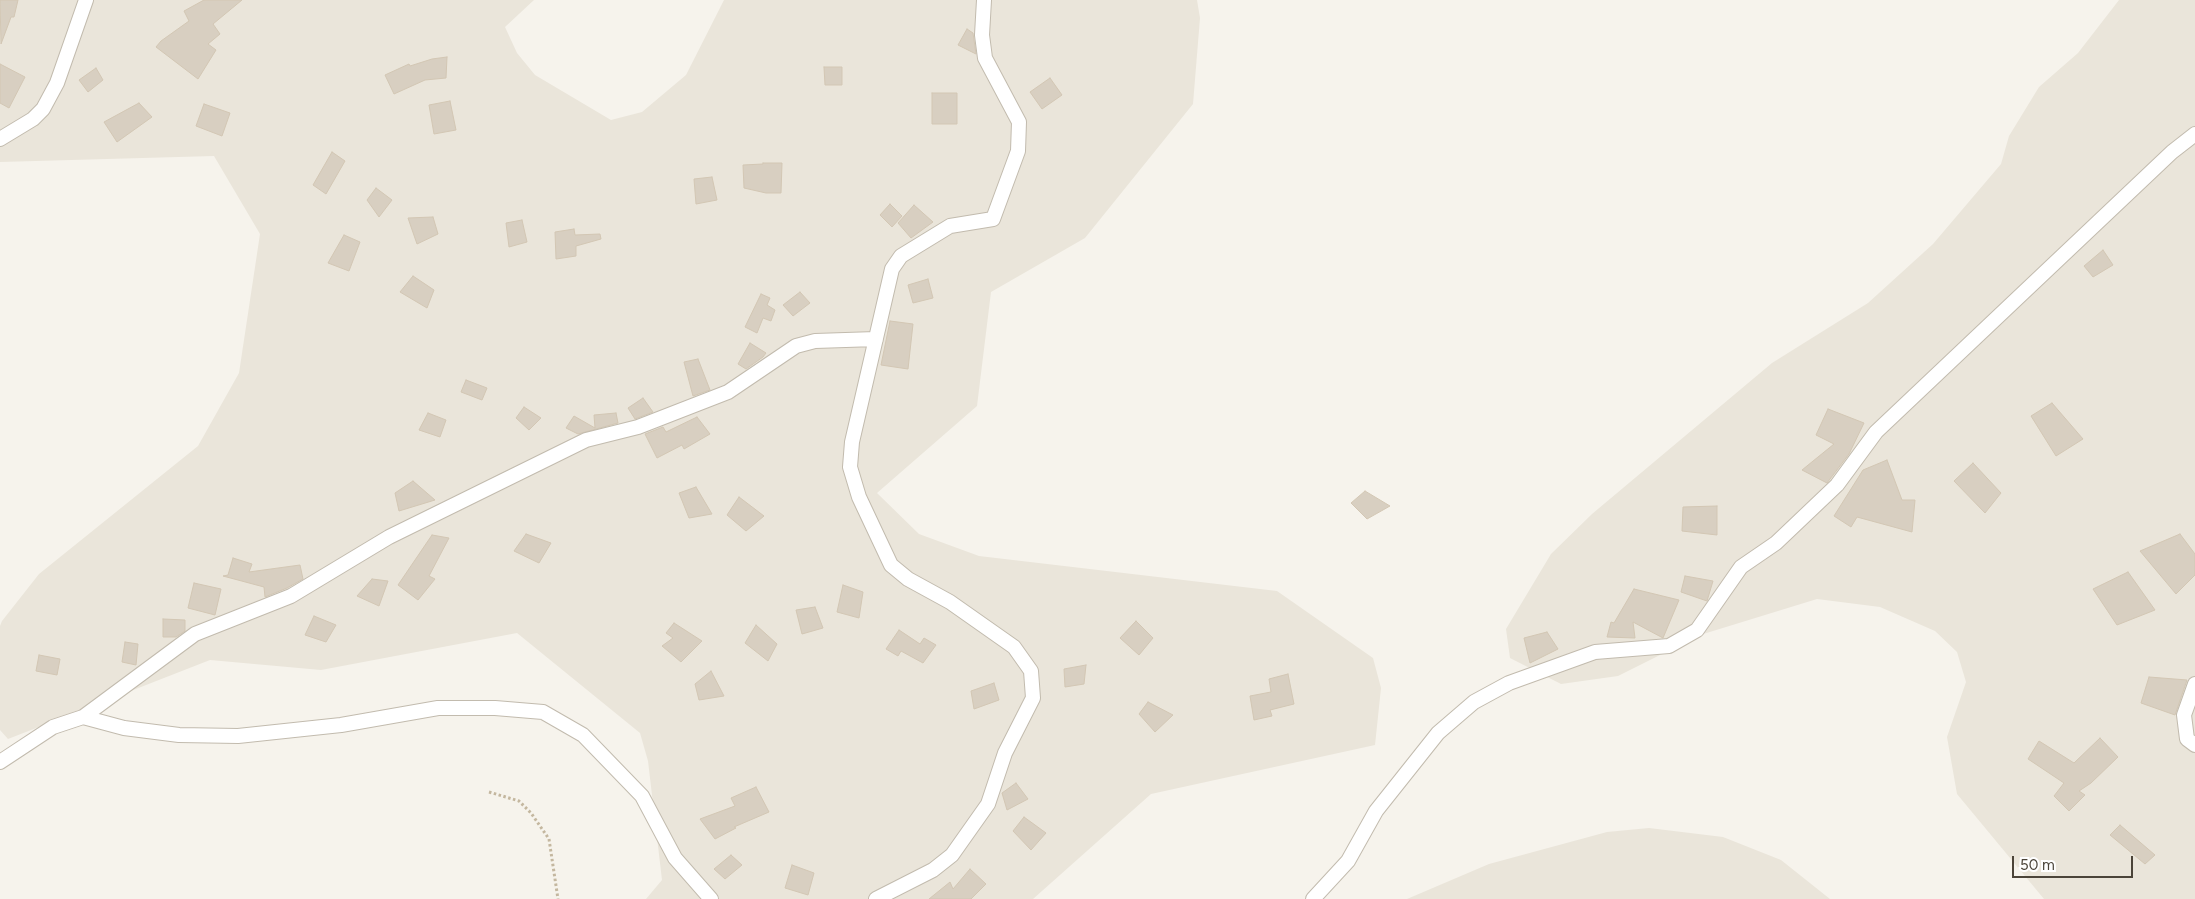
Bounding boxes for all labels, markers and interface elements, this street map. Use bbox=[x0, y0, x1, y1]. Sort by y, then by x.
scale bar bbox=[2015, 846, 2136, 878]
text: 50 m bbox=[2020, 856, 2055, 874]

